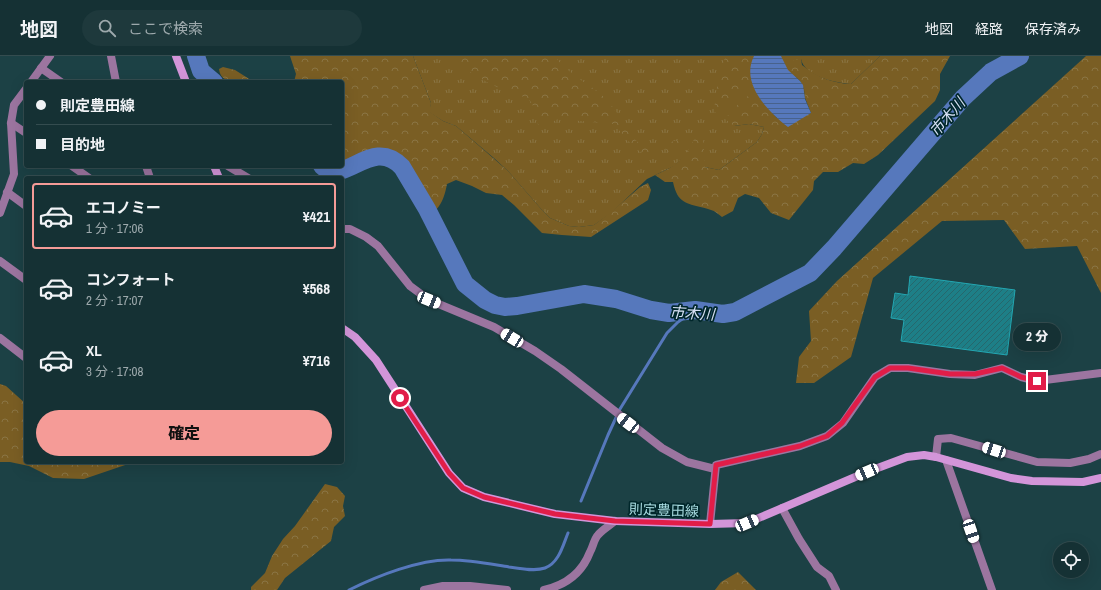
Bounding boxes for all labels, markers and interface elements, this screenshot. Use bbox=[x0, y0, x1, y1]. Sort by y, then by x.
search box bbox=[82, 10, 362, 46]
text: 地図 bbox=[20, 16, 58, 42]
icon: search bbox=[96, 17, 118, 39]
text: ここで検索 bbox=[128, 18, 203, 39]
text: 地図 bbox=[925, 20, 953, 38]
text: 経路 bbox=[975, 20, 1003, 38]
text: 保存済み bbox=[1025, 20, 1081, 38]
water label: 市木川 bbox=[924, 92, 971, 141]
text: 則定豊田線 bbox=[60, 95, 135, 116]
text: 目的地 bbox=[60, 134, 105, 155]
text: エコノミー bbox=[86, 197, 161, 218]
icon: car bbox=[38, 198, 74, 234]
text: ¥421 bbox=[303, 206, 330, 227]
text: 1 分 · 17:06 bbox=[86, 220, 143, 237]
text: コンフォート bbox=[86, 269, 176, 290]
icon: car bbox=[38, 270, 74, 306]
text: ¥568 bbox=[303, 278, 330, 299]
car bbox=[416, 290, 442, 310]
text: 2 分 · 17:07 bbox=[86, 292, 143, 309]
water label: 市木川 bbox=[669, 301, 717, 325]
callout: 2 分 bbox=[1013, 323, 1061, 351]
car bbox=[499, 327, 525, 349]
text: 2 分 bbox=[1026, 328, 1048, 345]
text: XL bbox=[86, 340, 102, 361]
icon: car bbox=[38, 342, 74, 378]
text: ¥716 bbox=[303, 350, 330, 371]
text: 3 分 · 17:08 bbox=[86, 363, 143, 380]
route end bbox=[1028, 372, 1046, 390]
route start bbox=[391, 389, 409, 407]
button: 確定 bbox=[36, 410, 332, 456]
car bbox=[615, 411, 641, 435]
car bbox=[981, 441, 1007, 459]
car bbox=[854, 462, 880, 482]
street label: 則定豊田線 bbox=[629, 500, 699, 520]
car bbox=[734, 513, 760, 533]
car bbox=[961, 518, 981, 544]
map controls bbox=[1053, 542, 1089, 578]
button: locate bbox=[1053, 542, 1089, 578]

